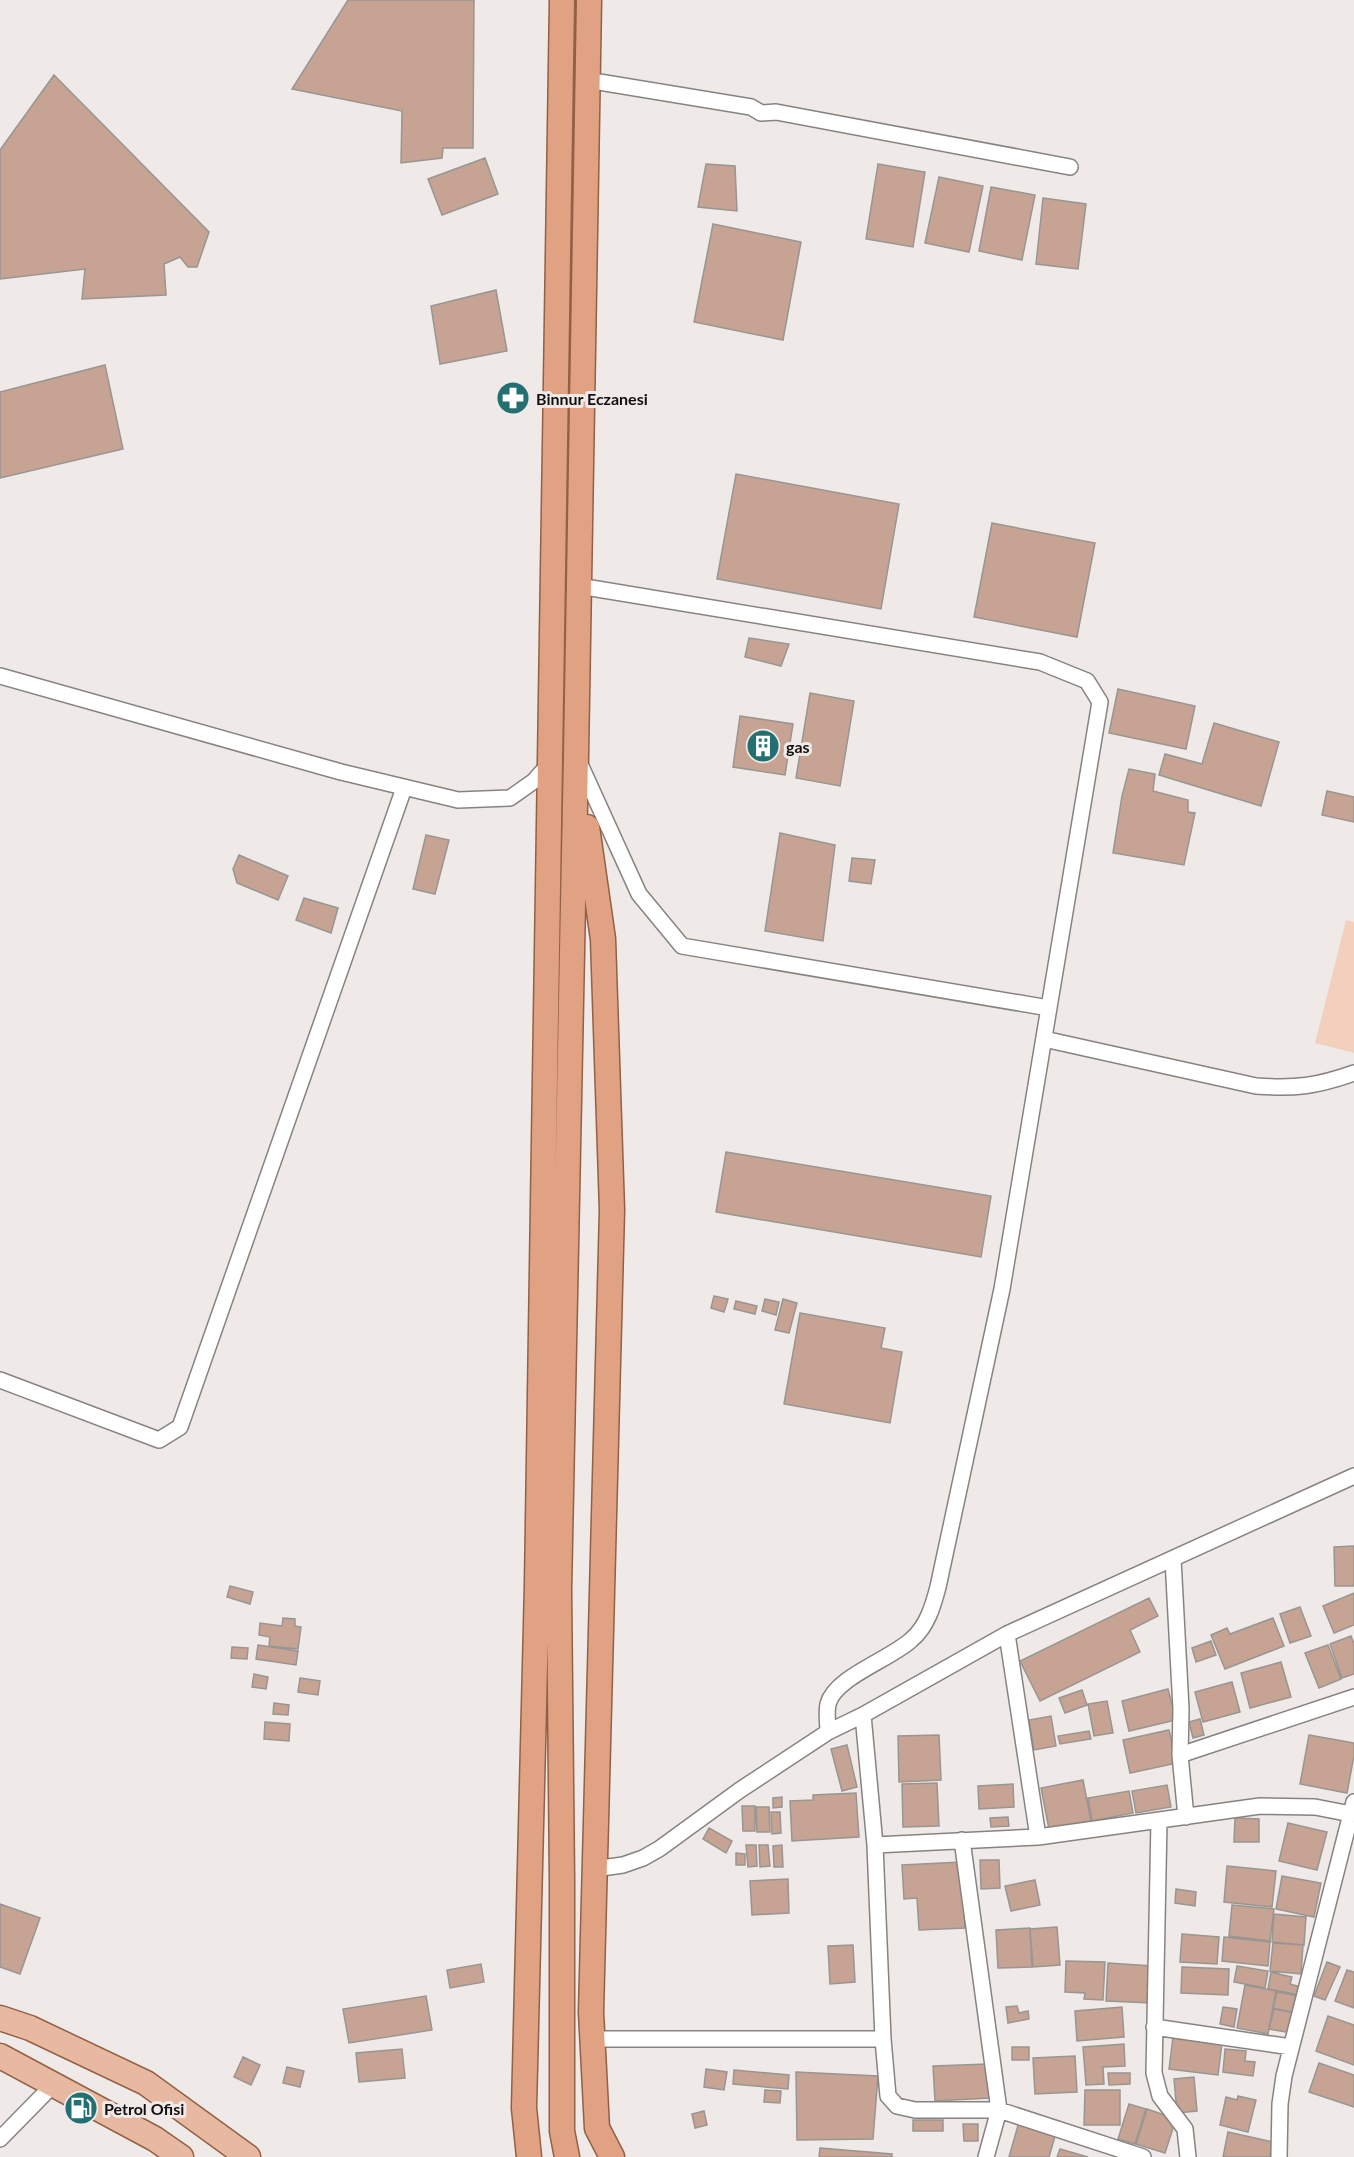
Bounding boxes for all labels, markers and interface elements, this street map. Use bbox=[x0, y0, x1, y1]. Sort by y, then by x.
pharmacy icon: Binnur Eczanesi bbox=[495, 380, 531, 416]
place label: Binnur Eczanesi bbox=[536, 389, 648, 408]
building icon: gas bbox=[745, 728, 781, 764]
place label: gas bbox=[786, 737, 810, 756]
fuel station icon: Petrol Ofisi bbox=[63, 2090, 99, 2126]
place label: Petrol Ofisi bbox=[104, 2099, 184, 2118]

